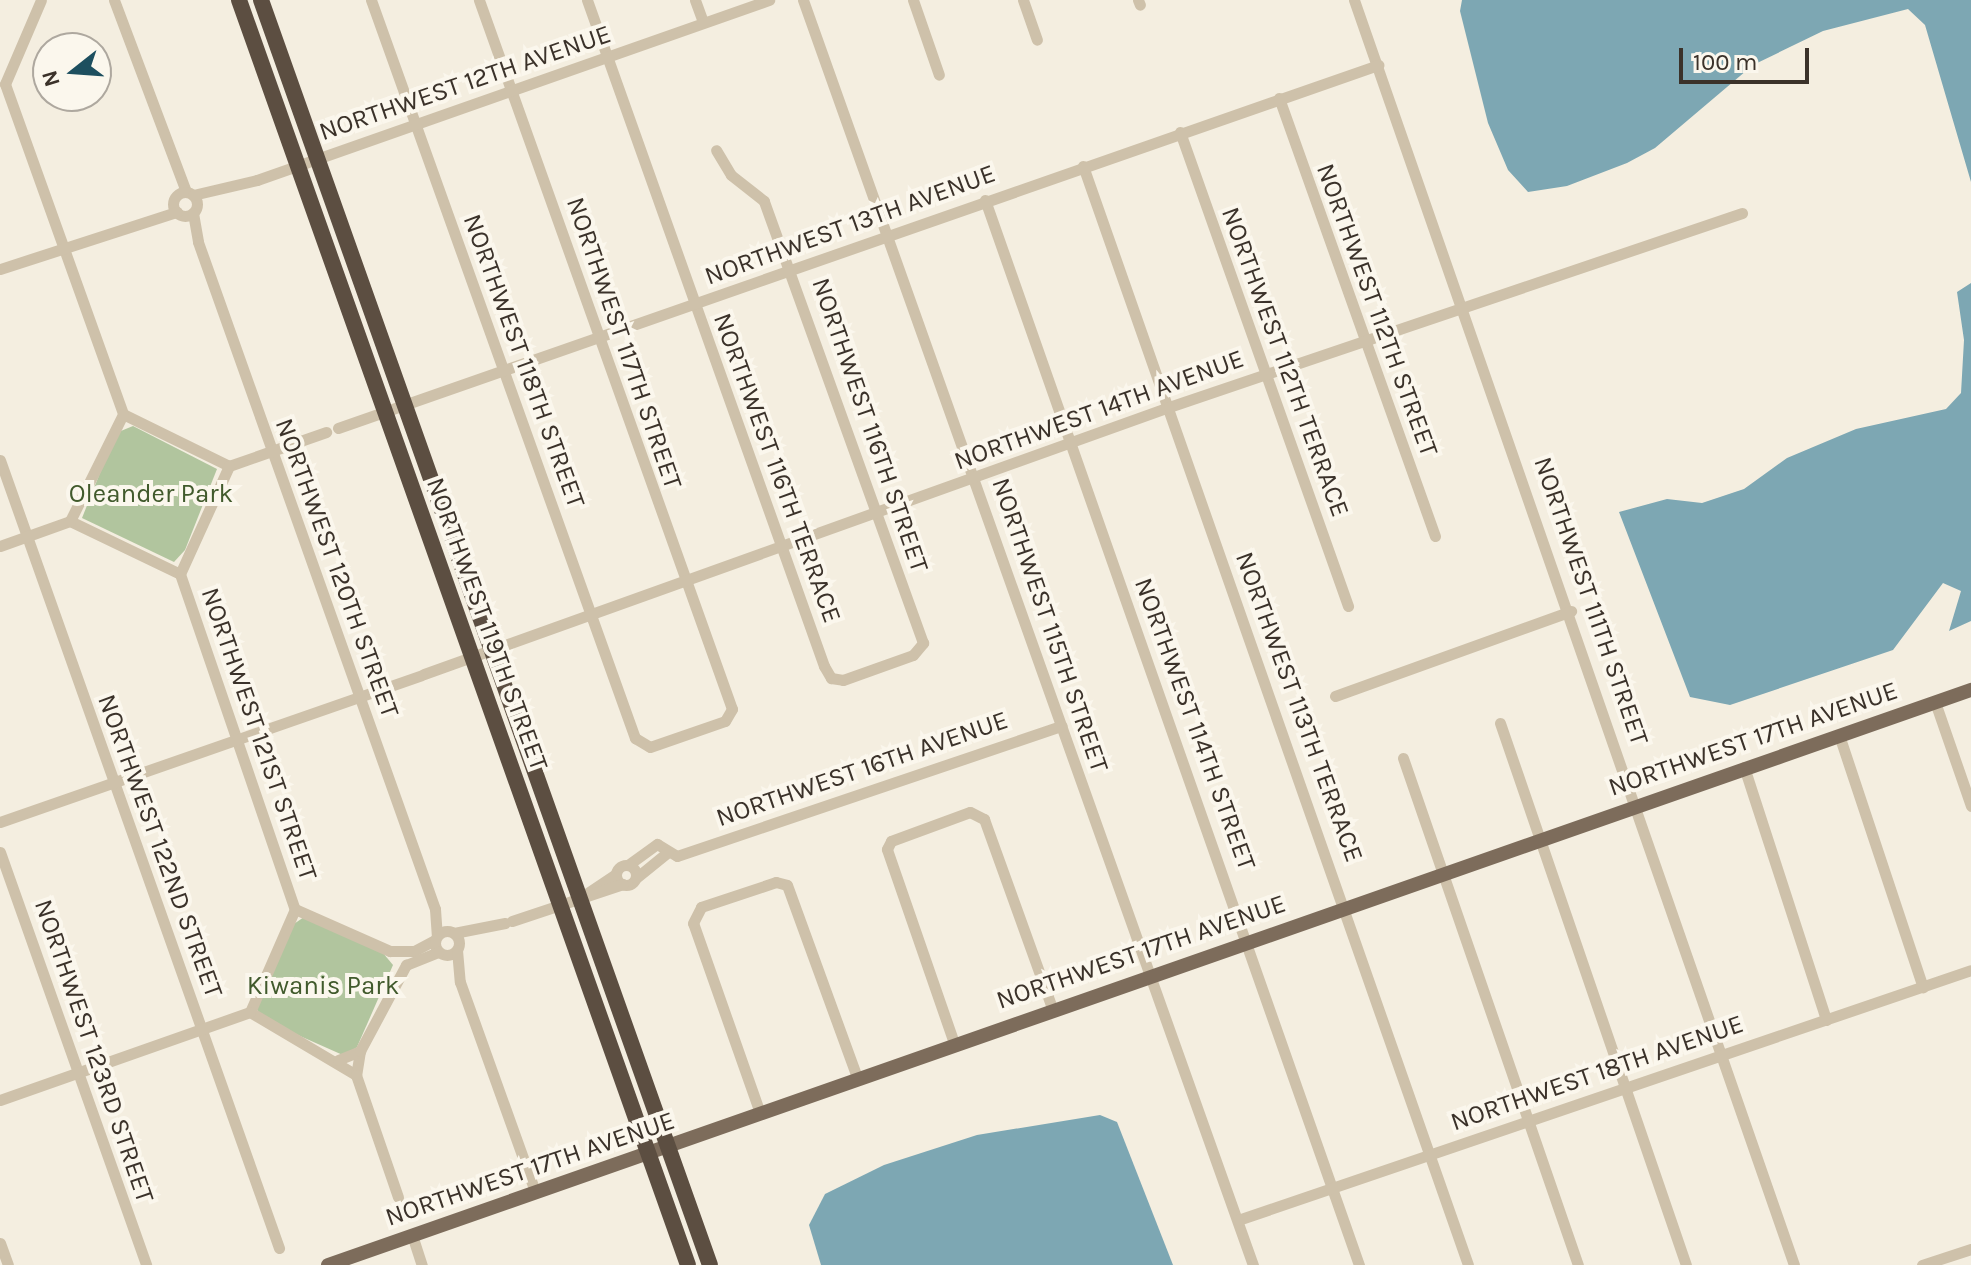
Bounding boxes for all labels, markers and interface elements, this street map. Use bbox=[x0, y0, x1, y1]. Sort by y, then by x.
street label: NORTHWEST 12TH AVENUE bbox=[315, 18, 615, 148]
north arrow bbox=[32, 32, 112, 112]
scale bar bbox=[1683, 32, 1813, 82]
text: 100 m bbox=[1693, 48, 1758, 76]
text: N bbox=[36, 67, 66, 90]
street label: NORTHWEST 13TH AVENUE bbox=[700, 158, 1000, 292]
street label: NORTHWEST 112TH STREET bbox=[1309, 159, 1445, 461]
street label: NORTHWEST 117TH STREET bbox=[559, 193, 689, 493]
street label: NORTHWEST 112TH TERRACE bbox=[1214, 203, 1356, 521]
street label: NORTHWEST 118TH STREET bbox=[456, 210, 592, 512]
street label: NORTHWEST 116TH STREET bbox=[805, 274, 935, 576]
street label: NORTHWEST 116TH TERRACE bbox=[706, 309, 848, 627]
street label: NORTHWEST 14TH AVENUE bbox=[950, 343, 1248, 477]
street label: NORTHWEST 120TH STREET bbox=[268, 414, 406, 722]
street label: NORTHWEST 111TH STREET bbox=[1527, 453, 1655, 749]
street label: NORTHWEST 119TH STREET bbox=[419, 473, 555, 775]
street label: NORTHWEST 115TH STREET bbox=[985, 474, 1115, 776]
park label: Oleander Park bbox=[69, 478, 233, 510]
street label: NORTHWEST 113TH TERRACE bbox=[1228, 548, 1370, 866]
street label: NORTHWEST 114TH STREET bbox=[1128, 574, 1262, 874]
street label: NORTHWEST 121ST STREET bbox=[194, 583, 324, 885]
street label: NORTHWEST 17TH AVENUE bbox=[1604, 675, 1902, 803]
street label: NORTHWEST 122ND STREET bbox=[91, 690, 229, 1002]
street label: NORTHWEST 16TH AVENUE bbox=[712, 704, 1012, 834]
street label: NORTHWEST 17TH AVENUE bbox=[992, 888, 1290, 1016]
street label: NORTHWEST 123RD STREET bbox=[27, 895, 161, 1207]
park label: Kiwanis Park bbox=[247, 970, 399, 1002]
street label: NORTHWEST 18TH AVENUE bbox=[1446, 1008, 1748, 1138]
street label: NORTHWEST 17TH AVENUE bbox=[381, 1105, 679, 1233]

